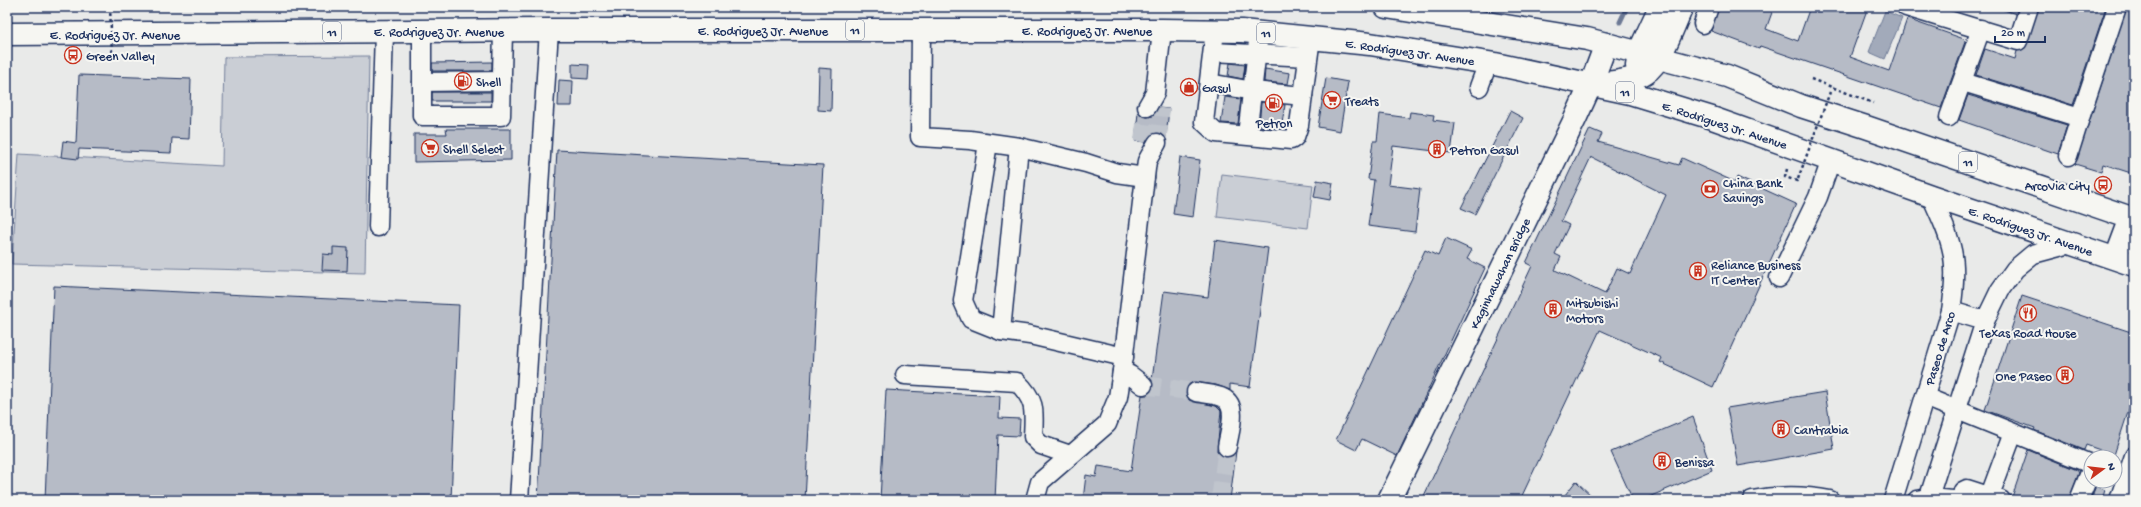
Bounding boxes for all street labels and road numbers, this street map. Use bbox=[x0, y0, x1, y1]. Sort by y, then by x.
road number: 11 bbox=[846, 20, 864, 40]
road number: 11 bbox=[323, 22, 341, 42]
road number: 11 bbox=[1257, 23, 1275, 43]
street label: E. Rodriguez Jr. Avenue bbox=[698, 25, 829, 40]
street label: E. Rodriguez Jr. Avenue bbox=[1022, 25, 1153, 40]
street label: E. Rodriguez Jr. Avenue bbox=[374, 26, 505, 41]
street label: E. Rodriguez Jr. Avenue bbox=[50, 29, 181, 44]
street label: E. Rodriguez Jr. Avenue bbox=[1344, 37, 1476, 70]
road number: 11 bbox=[1616, 82, 1634, 102]
street label: E. Rodriguez Jr. Avenue bbox=[1660, 99, 1789, 154]
road number: 11 bbox=[1959, 152, 1977, 172]
street label: E. Rodriguez Jr. Avenue bbox=[1966, 204, 2095, 261]
street label: Kaginhawahan Bridge bbox=[1468, 216, 1535, 332]
street label: Paseo de Arco bbox=[1923, 310, 1960, 388]

